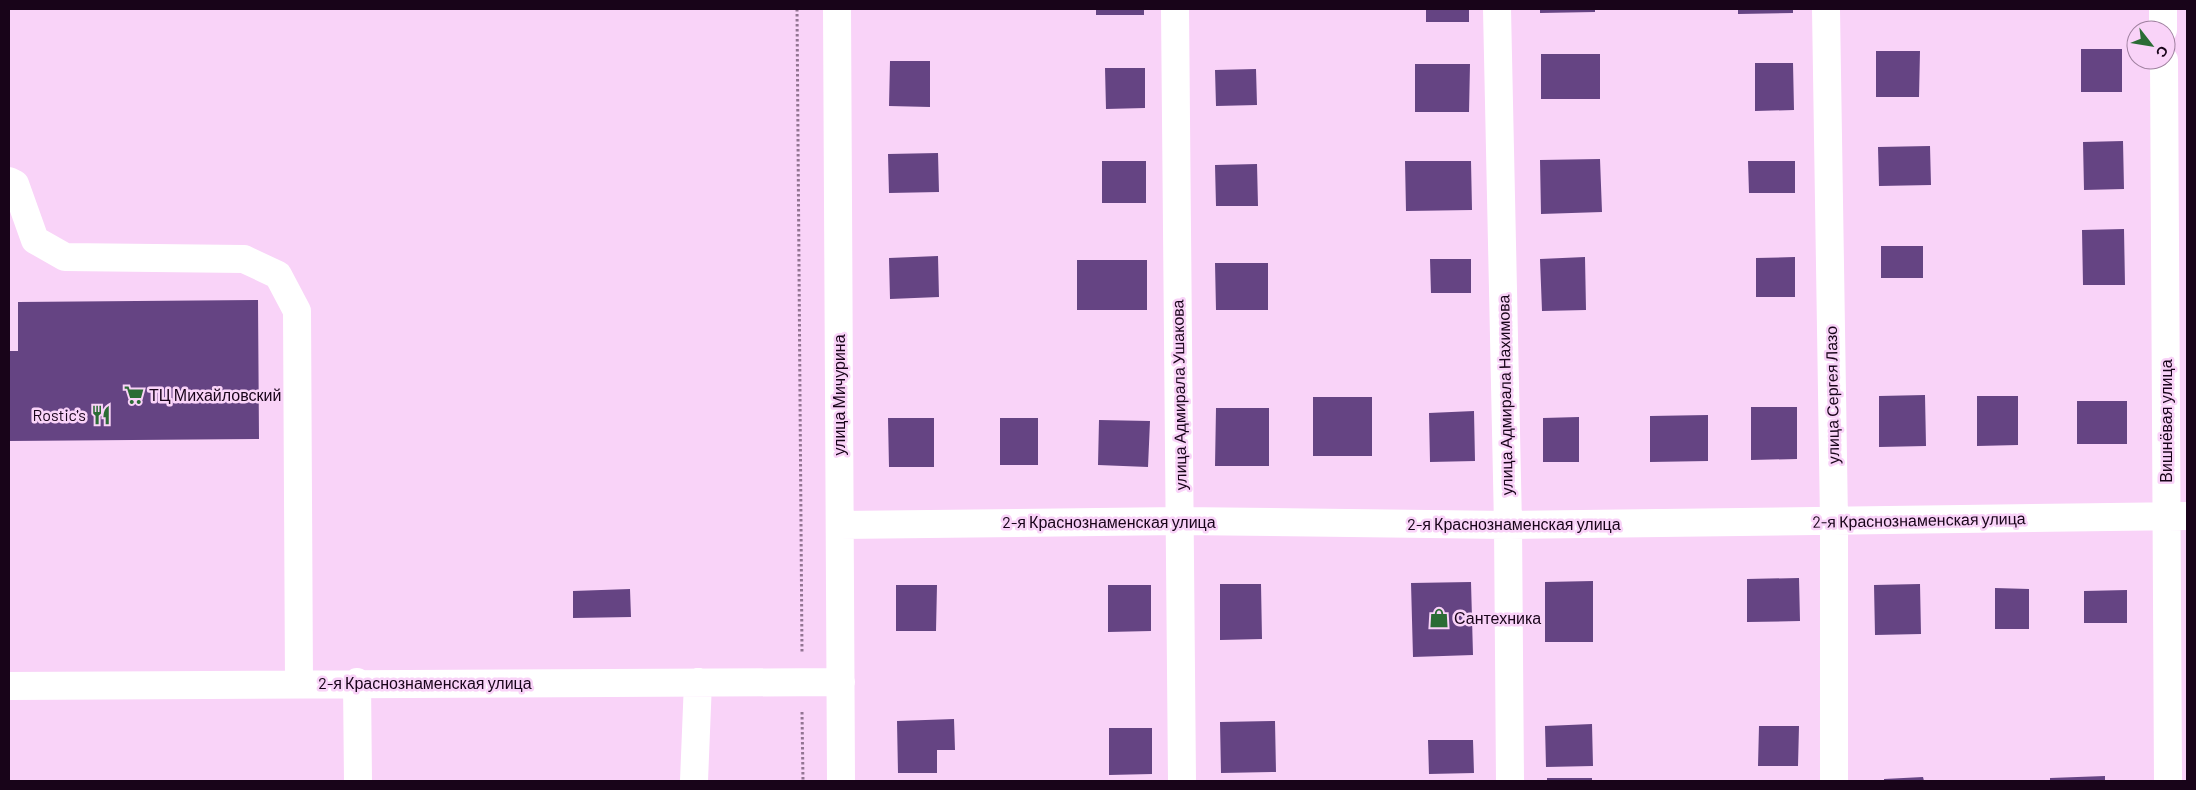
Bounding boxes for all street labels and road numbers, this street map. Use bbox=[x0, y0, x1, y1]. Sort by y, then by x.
street label: улица Адмирала Нахимова bbox=[1493, 294, 1516, 496]
street label: улица Адмирала Ушакова bbox=[1167, 299, 1190, 491]
street label: улица Сергея Лазо bbox=[1821, 326, 1842, 464]
street label: улица Мичурина bbox=[829, 334, 848, 456]
street label: Вишнёвая улица bbox=[2156, 359, 2175, 483]
street label: 2-я Краснознаменская улица bbox=[1812, 508, 2026, 531]
street label: 2-я Краснознаменская улица bbox=[1002, 512, 1216, 531]
street label: 2-я Краснознаменская улица bbox=[1407, 514, 1621, 533]
street label: 2-я Краснознаменская улица bbox=[318, 673, 532, 692]

